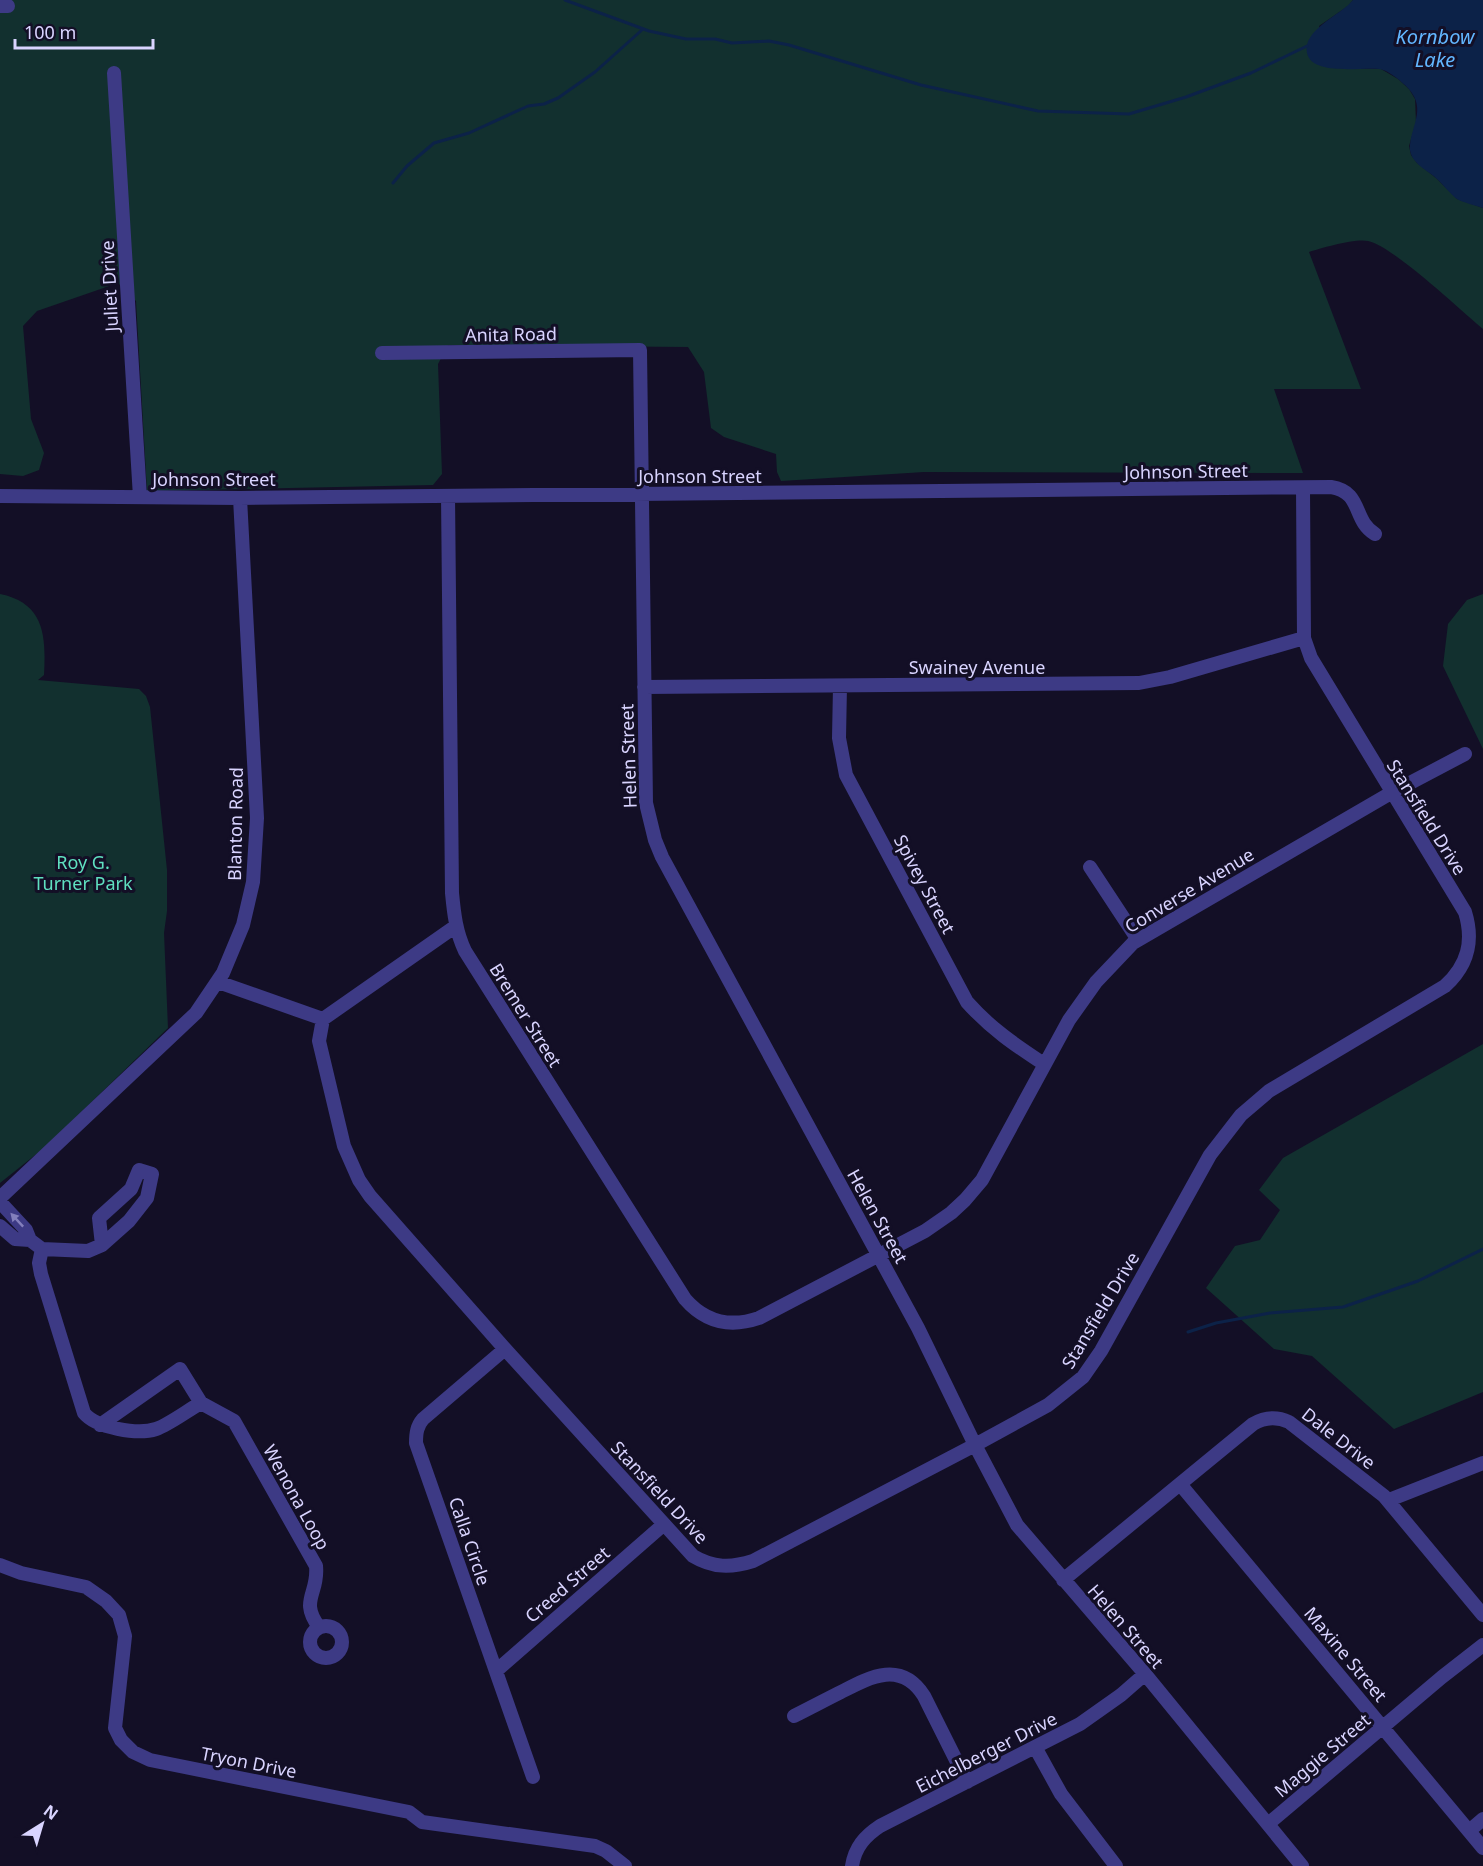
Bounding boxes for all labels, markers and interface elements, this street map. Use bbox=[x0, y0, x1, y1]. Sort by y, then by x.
scale bar bbox=[15, 12, 153, 50]
text: 100 m bbox=[24, 20, 76, 44]
water label: Kornbow Lake bbox=[1396, 23, 1476, 73]
street label: Juliet Drive bbox=[95, 240, 123, 334]
street label: Anita Road bbox=[465, 321, 557, 347]
street label: Johnson Street bbox=[1122, 458, 1249, 484]
street label: Johnson Street bbox=[636, 464, 762, 488]
street label: Johnson Street bbox=[150, 467, 276, 491]
street label: Swainey Avenue bbox=[909, 655, 1045, 679]
street label: Helen Street bbox=[614, 703, 642, 809]
street label: Stansfield Drive bbox=[1382, 755, 1472, 879]
street label: Blanton Road bbox=[222, 767, 248, 881]
street label: Spivey Street bbox=[889, 830, 961, 938]
street label: Converse Avenue bbox=[1120, 842, 1258, 938]
park label: Roy G. Turner Park bbox=[33, 850, 133, 895]
street label: Bremer Street bbox=[484, 958, 568, 1072]
street label: Helen Street bbox=[842, 1165, 914, 1268]
one-way arrow bbox=[11, 1213, 24, 1228]
street label: Stansfield Drive bbox=[1056, 1247, 1144, 1373]
street label: Dale Drive bbox=[1297, 1402, 1381, 1474]
street label: Stansfield Drive bbox=[606, 1436, 714, 1548]
street label: Wenona Loop bbox=[258, 1440, 336, 1554]
street label: Calla Circle bbox=[444, 1494, 496, 1588]
street label: Creed Street bbox=[520, 1540, 615, 1627]
street label: Helen Street bbox=[1083, 1579, 1170, 1674]
street label: Maxine Street bbox=[1299, 1602, 1393, 1707]
street label: Eichelberger Drive bbox=[911, 1706, 1061, 1798]
street label: Maggie Street bbox=[1269, 1707, 1375, 1802]
street label: Tryon Drive bbox=[199, 1741, 299, 1783]
north arrow bbox=[12, 1794, 72, 1854]
text: N bbox=[39, 1799, 63, 1825]

